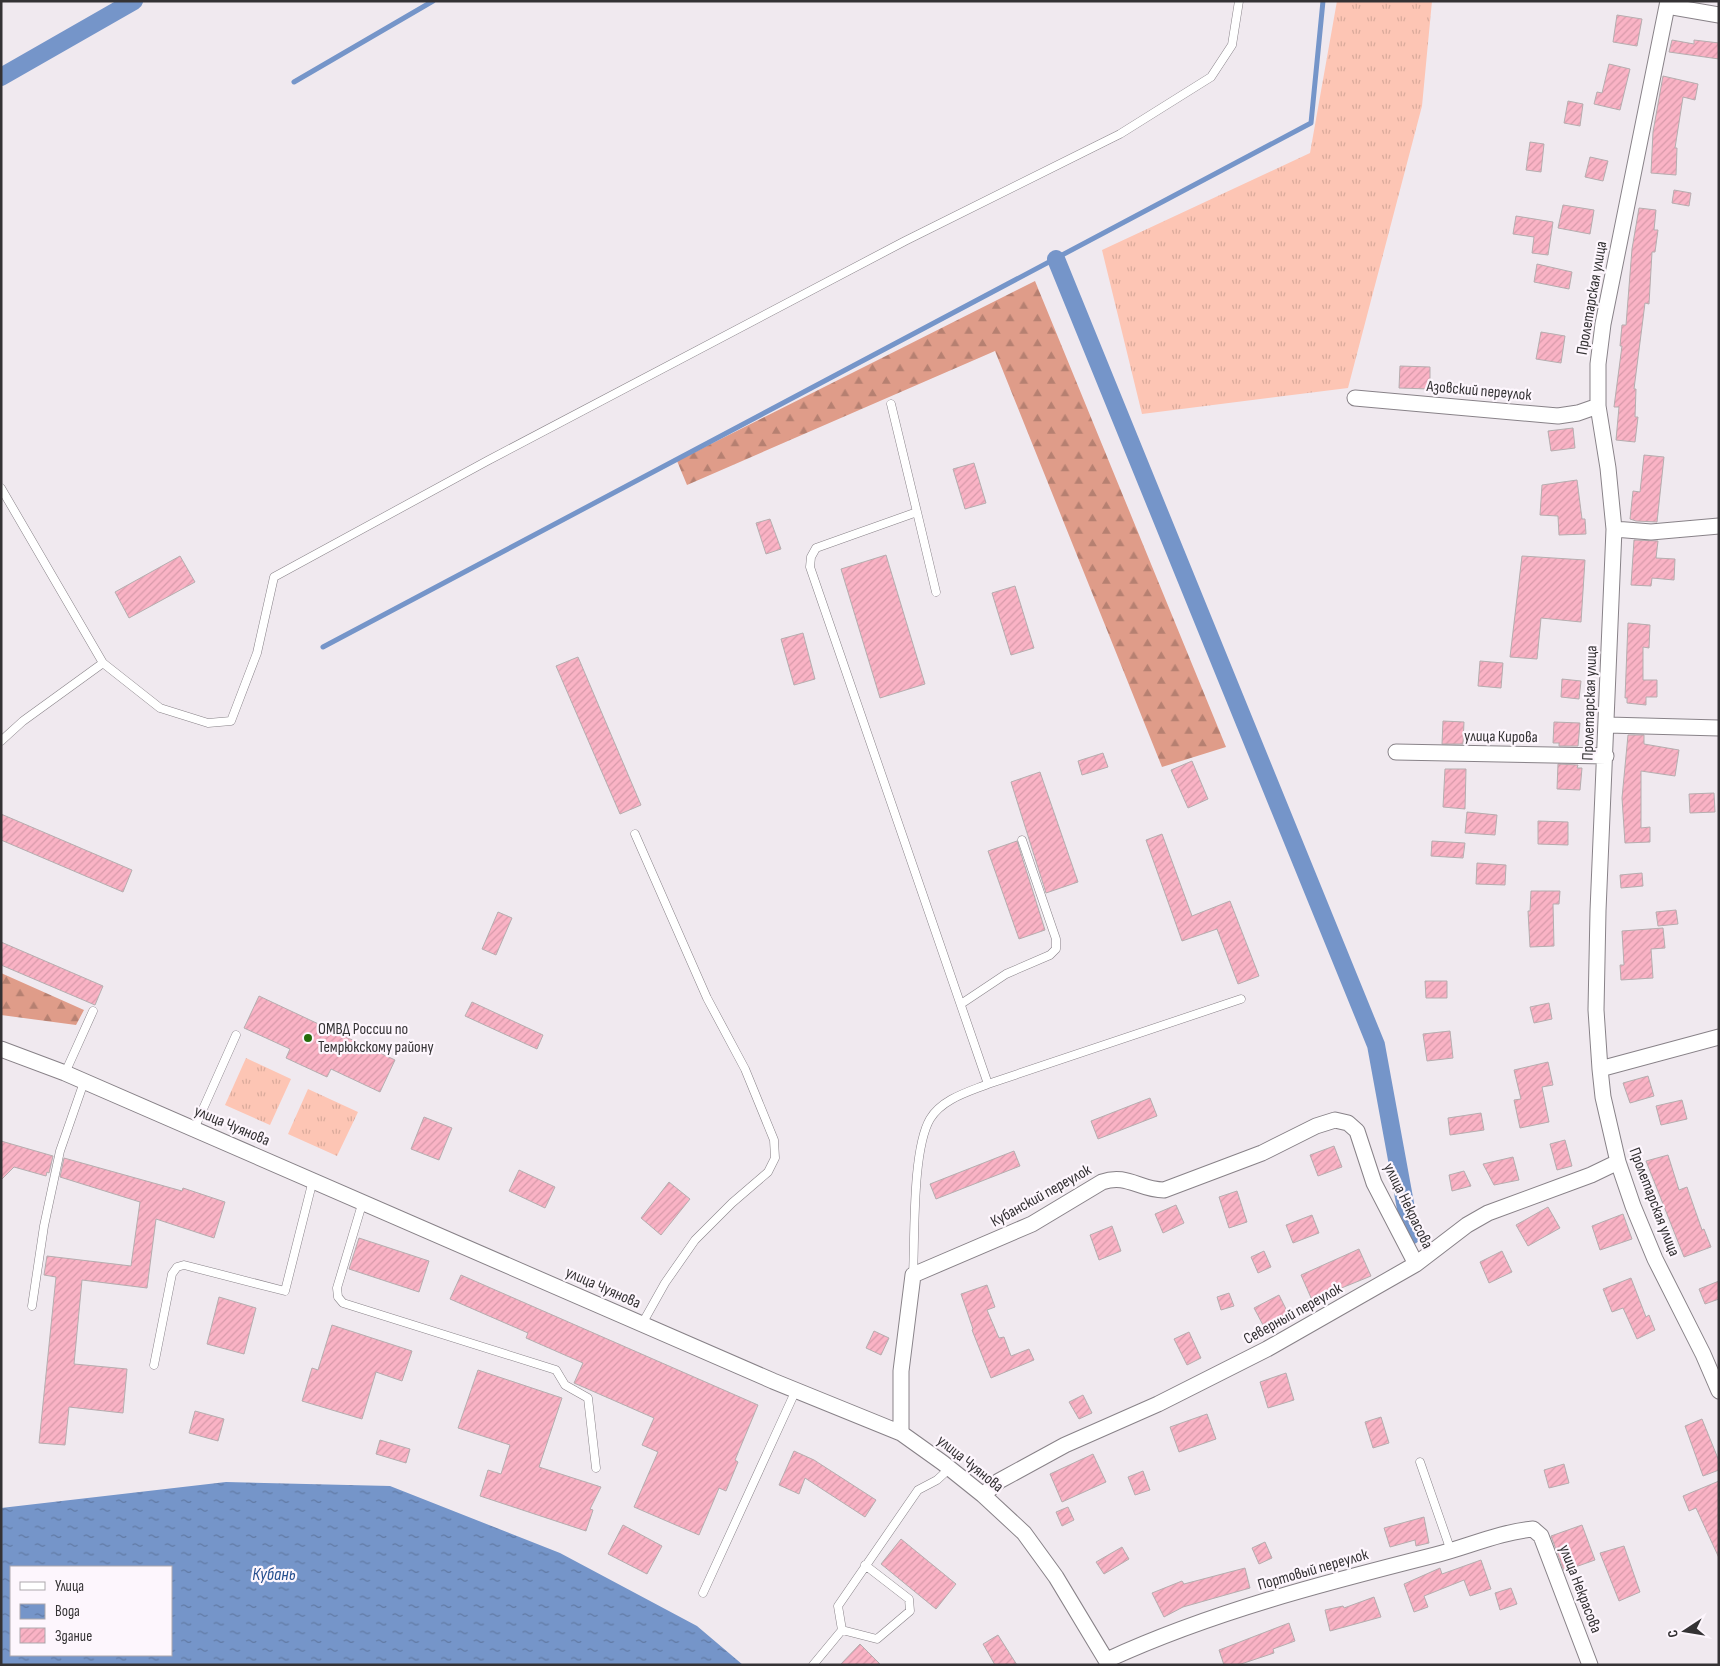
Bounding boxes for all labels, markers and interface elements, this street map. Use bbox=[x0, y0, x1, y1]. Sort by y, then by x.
street label: Пролетарская улица bbox=[1573, 240, 1611, 356]
street label: Азовский переулок bbox=[1425, 377, 1533, 405]
street label: Пролетарская улица bbox=[1578, 645, 1602, 761]
street label: улица Кирова bbox=[1464, 727, 1538, 747]
place label: ОМВД России по Темрюкскому району bbox=[318, 1020, 434, 1057]
marker: ОМВД России по Темрюкскому району bbox=[302, 1032, 314, 1044]
street label: улица Чуянова bbox=[191, 1102, 273, 1150]
street label: Пролетарская улица bbox=[1625, 1145, 1683, 1259]
street label: Кубанский переулок bbox=[988, 1160, 1095, 1231]
street label: улица Некрасова bbox=[1379, 1160, 1437, 1252]
street label: улица Чуянова bbox=[563, 1263, 643, 1313]
street label: Северный переулок bbox=[1240, 1279, 1346, 1349]
street label: улица Чуянова bbox=[933, 1431, 1007, 1497]
street label: улица Некрасова bbox=[1554, 1542, 1606, 1636]
street label: Портовый переулок bbox=[1256, 1545, 1371, 1595]
water label: Кубань bbox=[252, 1564, 296, 1585]
legend bbox=[10, 1566, 172, 1656]
text: Улица bbox=[55, 1577, 84, 1596]
text: Вода bbox=[55, 1602, 80, 1621]
north arrow bbox=[1660, 1606, 1710, 1656]
text: Здание bbox=[55, 1627, 92, 1646]
text: С bbox=[1664, 1628, 1682, 1639]

